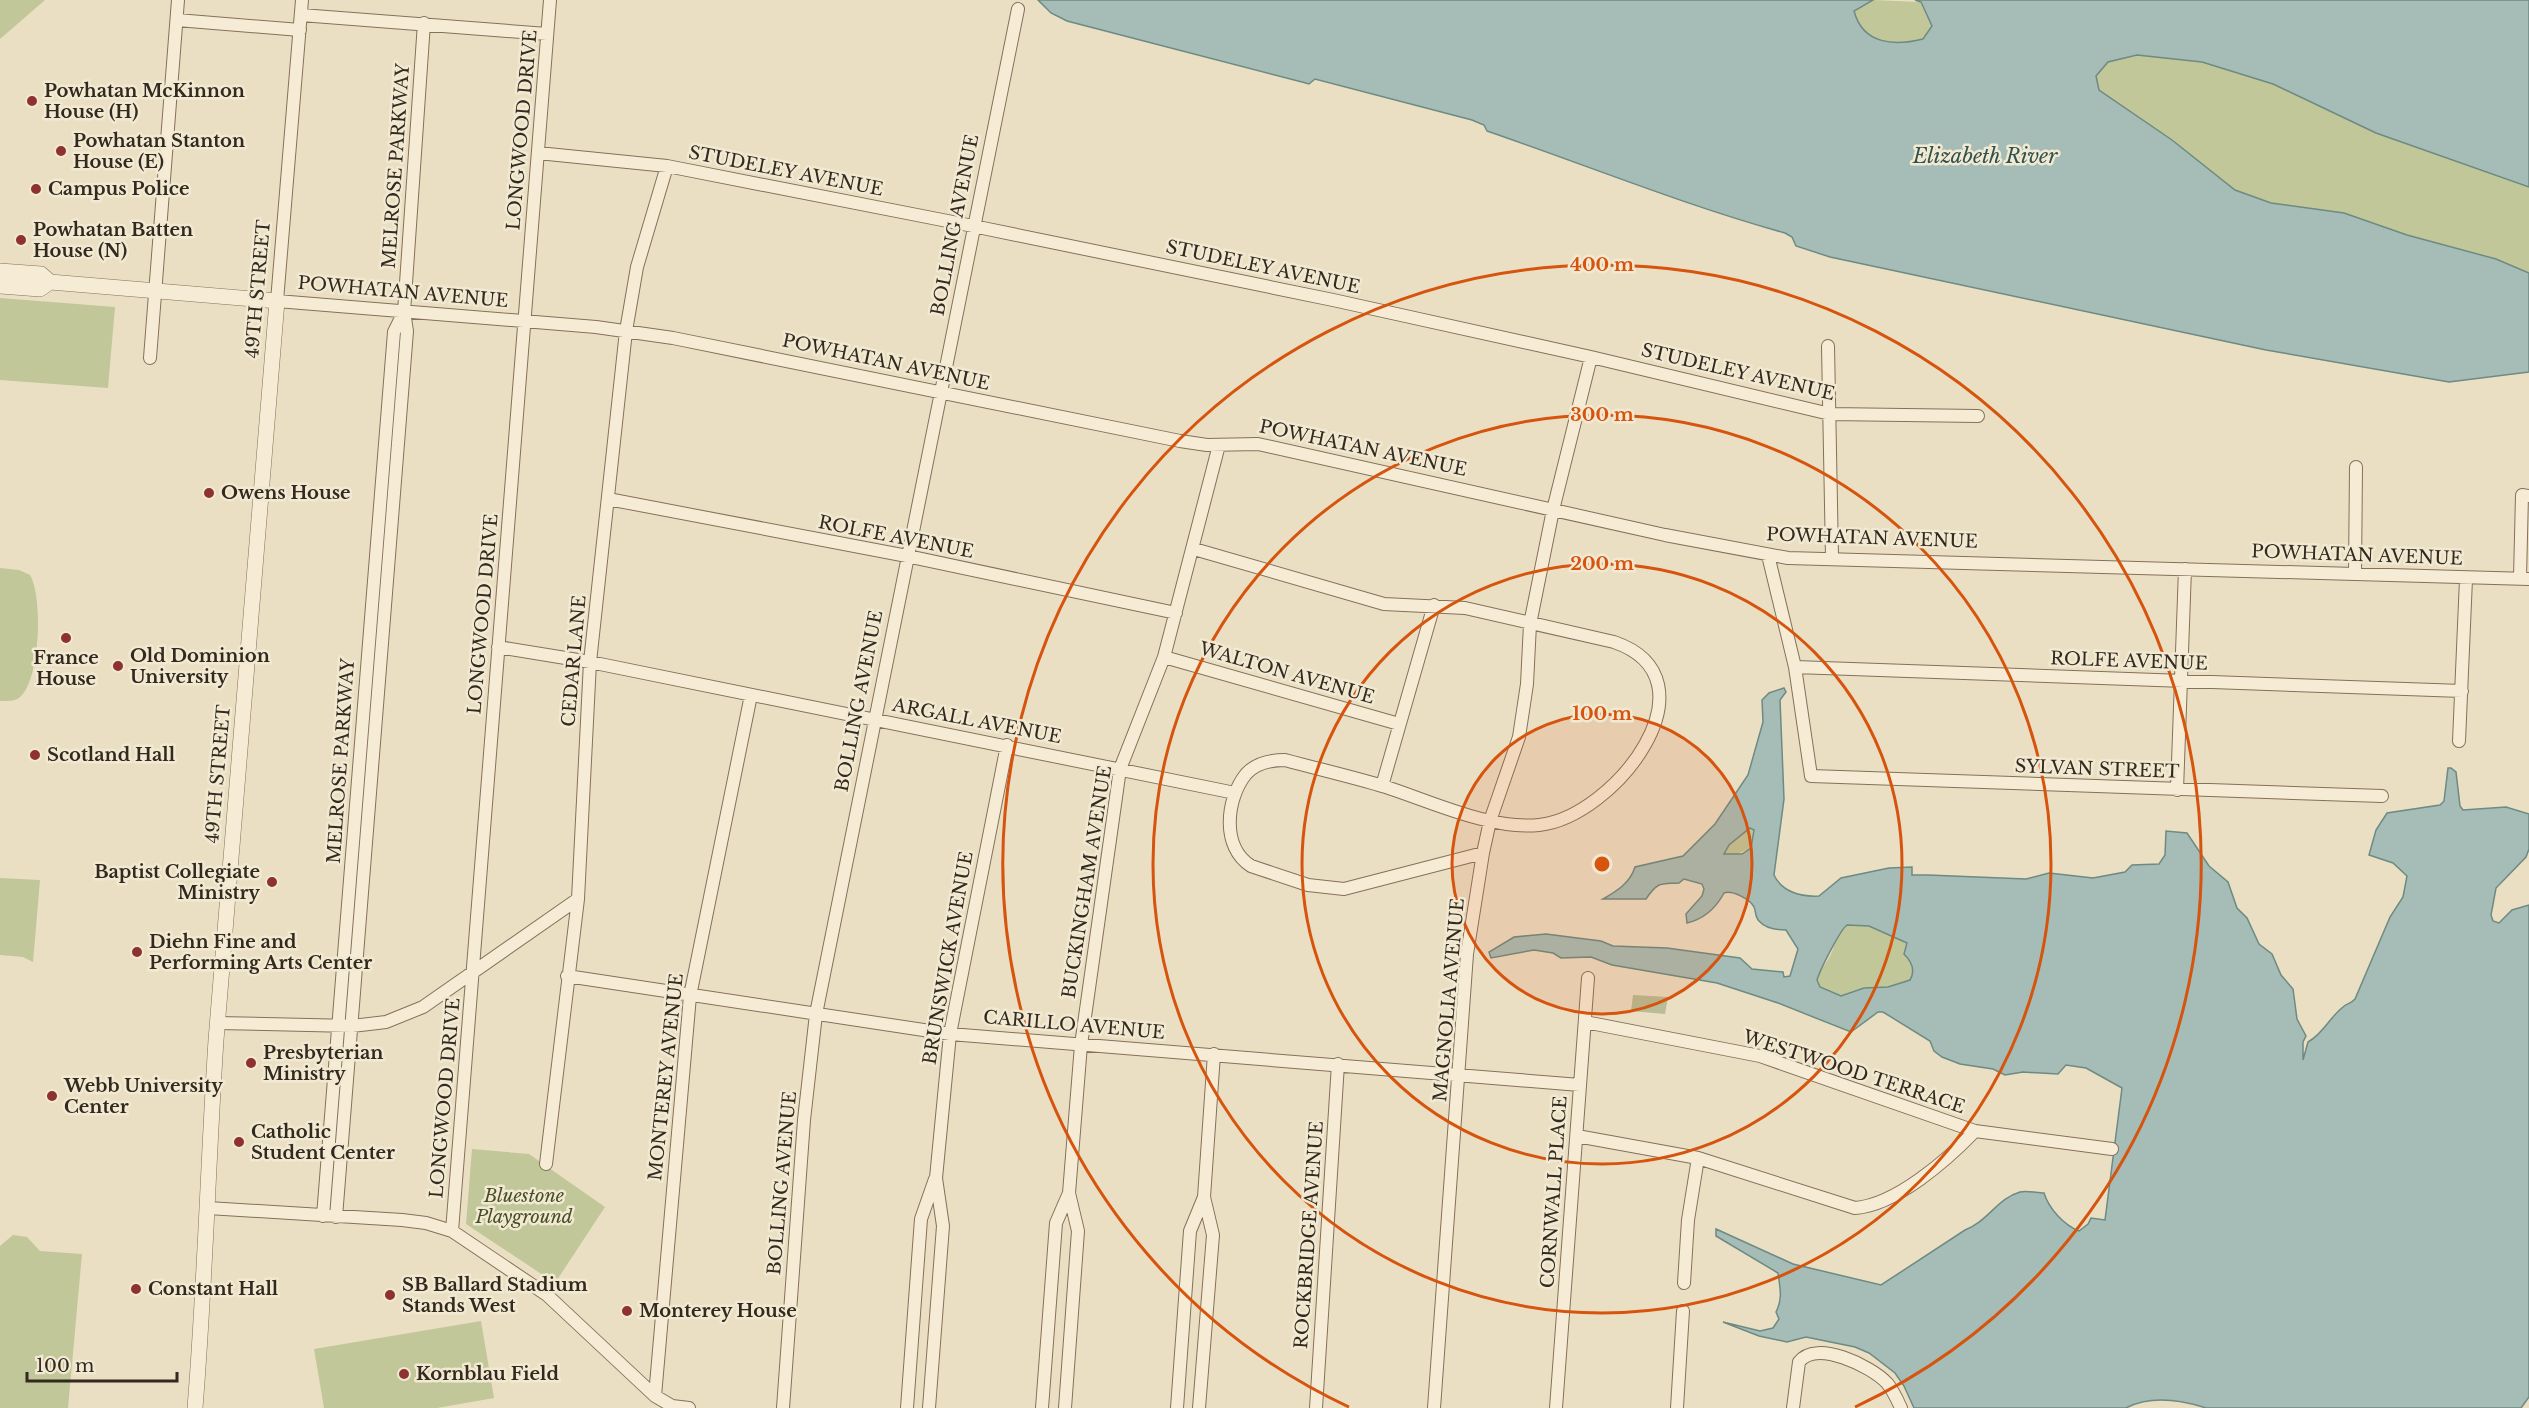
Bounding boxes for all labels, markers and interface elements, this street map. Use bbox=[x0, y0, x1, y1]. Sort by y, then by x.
street label: LONGWOOD DRIVE bbox=[502, 29, 542, 231]
street label: MELROSE PARKWAY bbox=[378, 62, 414, 269]
place label: Powhatan McKinnon House (H) bbox=[44, 80, 245, 123]
marker: Powhatan McKinnon House (H) bbox=[25, 94, 39, 108]
place label: Powhatan Stanton House (E) bbox=[73, 130, 245, 173]
street label: BOLLING AVENUE bbox=[927, 132, 983, 318]
street label: STUDELEY AVENUE bbox=[687, 141, 885, 201]
marker: Powhatan Stanton House (E) bbox=[54, 144, 68, 158]
water label: Elizabeth River bbox=[1912, 144, 2058, 168]
place label: Campus Police bbox=[48, 178, 189, 200]
marker: Campus Police bbox=[29, 182, 43, 196]
street label: 49TH STREET bbox=[241, 218, 275, 359]
place label: Powhatan Batten House (N) bbox=[33, 219, 193, 262]
marker: Powhatan Batten House (N) bbox=[14, 233, 28, 247]
street label: STUDELEY AVENUE bbox=[1164, 236, 1362, 298]
text: 400 m bbox=[1570, 254, 1634, 276]
street label: POWHATAN AVENUE bbox=[297, 272, 509, 312]
street label: POWHATAN AVENUE bbox=[780, 329, 992, 395]
street label: STUDELEY AVENUE bbox=[1639, 339, 1837, 405]
text: 300 m bbox=[1570, 404, 1634, 426]
street label: POWHATAN AVENUE bbox=[1257, 415, 1469, 481]
place label: Owens House bbox=[221, 482, 351, 504]
marker: Owens House bbox=[202, 486, 216, 500]
street label: ROLFE AVENUE bbox=[816, 511, 976, 563]
street label: LONGWOOD DRIVE bbox=[463, 513, 503, 715]
street label: POWHATAN AVENUE bbox=[1766, 523, 1978, 553]
street label: POWHATAN AVENUE bbox=[2251, 540, 2463, 570]
text: 200 m bbox=[1570, 553, 1634, 575]
street label: CEDAR LANE bbox=[557, 594, 591, 728]
street label: BOLLING AVENUE bbox=[831, 608, 887, 794]
marker: France House bbox=[59, 631, 73, 645]
street label: WALTON AVENUE bbox=[1196, 637, 1377, 709]
place label: Old Dominion University bbox=[130, 645, 270, 688]
place label: France House bbox=[33, 647, 99, 690]
street label: ROLFE AVENUE bbox=[2050, 647, 2208, 675]
street label: MELROSE PARKWAY bbox=[323, 657, 359, 864]
marker: Old Dominion University bbox=[111, 659, 125, 673]
street label: ARGALL AVENUE bbox=[890, 694, 1063, 748]
street label: 49TH STREET bbox=[201, 703, 235, 844]
text: 100 m bbox=[1572, 703, 1632, 725]
place label: Scotland Hall bbox=[47, 744, 176, 766]
marker: Scotland Hall bbox=[28, 748, 42, 762]
street label: SYLVAN STREET bbox=[2014, 755, 2180, 783]
street label: BUCKINGHAM AVENUE bbox=[1058, 764, 1116, 1000]
street label: BRUNSWICK AVENUE bbox=[918, 850, 978, 1066]
centre of rings bbox=[1592, 854, 1612, 874]
place label: Baptist Collegiate Ministry bbox=[94, 861, 260, 904]
marker: Baptist Collegiate Ministry bbox=[265, 875, 279, 889]
street label: MAGNOLIA AVENUE bbox=[1429, 897, 1469, 1103]
place label: Diehn Fine and Performing Arts Center bbox=[149, 931, 372, 974]
marker: Diehn Fine and Performing Arts Center bbox=[130, 945, 144, 959]
street label: MONTEREY AVENUE bbox=[644, 972, 688, 1182]
street label: LONGWOOD DRIVE bbox=[425, 997, 465, 1199]
street label: CARILLO AVENUE bbox=[982, 1006, 1166, 1044]
street label: WESTWOOD TERRACE bbox=[1739, 1025, 1968, 1118]
place label: Presbyterian Ministry bbox=[263, 1042, 383, 1085]
marker: Presbyterian Ministry bbox=[244, 1056, 258, 1070]
place label: Webb University Center bbox=[63, 1075, 223, 1118]
marker: Webb University Center bbox=[45, 1089, 59, 1103]
street label: BOLLING AVENUE bbox=[763, 1090, 801, 1276]
street label: CORNWALL PLACE bbox=[1536, 1095, 1572, 1289]
street label: ROCKBRIDGE AVENUE bbox=[1290, 1120, 1328, 1350]
place label: Catholic Student Center bbox=[251, 1121, 395, 1164]
marker: Catholic Student Center bbox=[232, 1135, 246, 1149]
park label: Bluestone Playground bbox=[474, 1185, 573, 1228]
place label: SB Ballard Stadium Stands West bbox=[402, 1274, 588, 1317]
place label: Constant Hall bbox=[148, 1278, 279, 1300]
marker: Constant Hall bbox=[129, 1282, 143, 1296]
marker: SB Ballard Stadium Stands West bbox=[383, 1288, 397, 1302]
place label: Monterey House bbox=[639, 1300, 797, 1322]
marker: Monterey House bbox=[620, 1304, 634, 1318]
scale bar bbox=[27, 1345, 177, 1383]
text: 100 m bbox=[36, 1355, 94, 1377]
place label: Kornblau Field bbox=[416, 1363, 559, 1385]
marker: Kornblau Field bbox=[397, 1367, 411, 1381]

